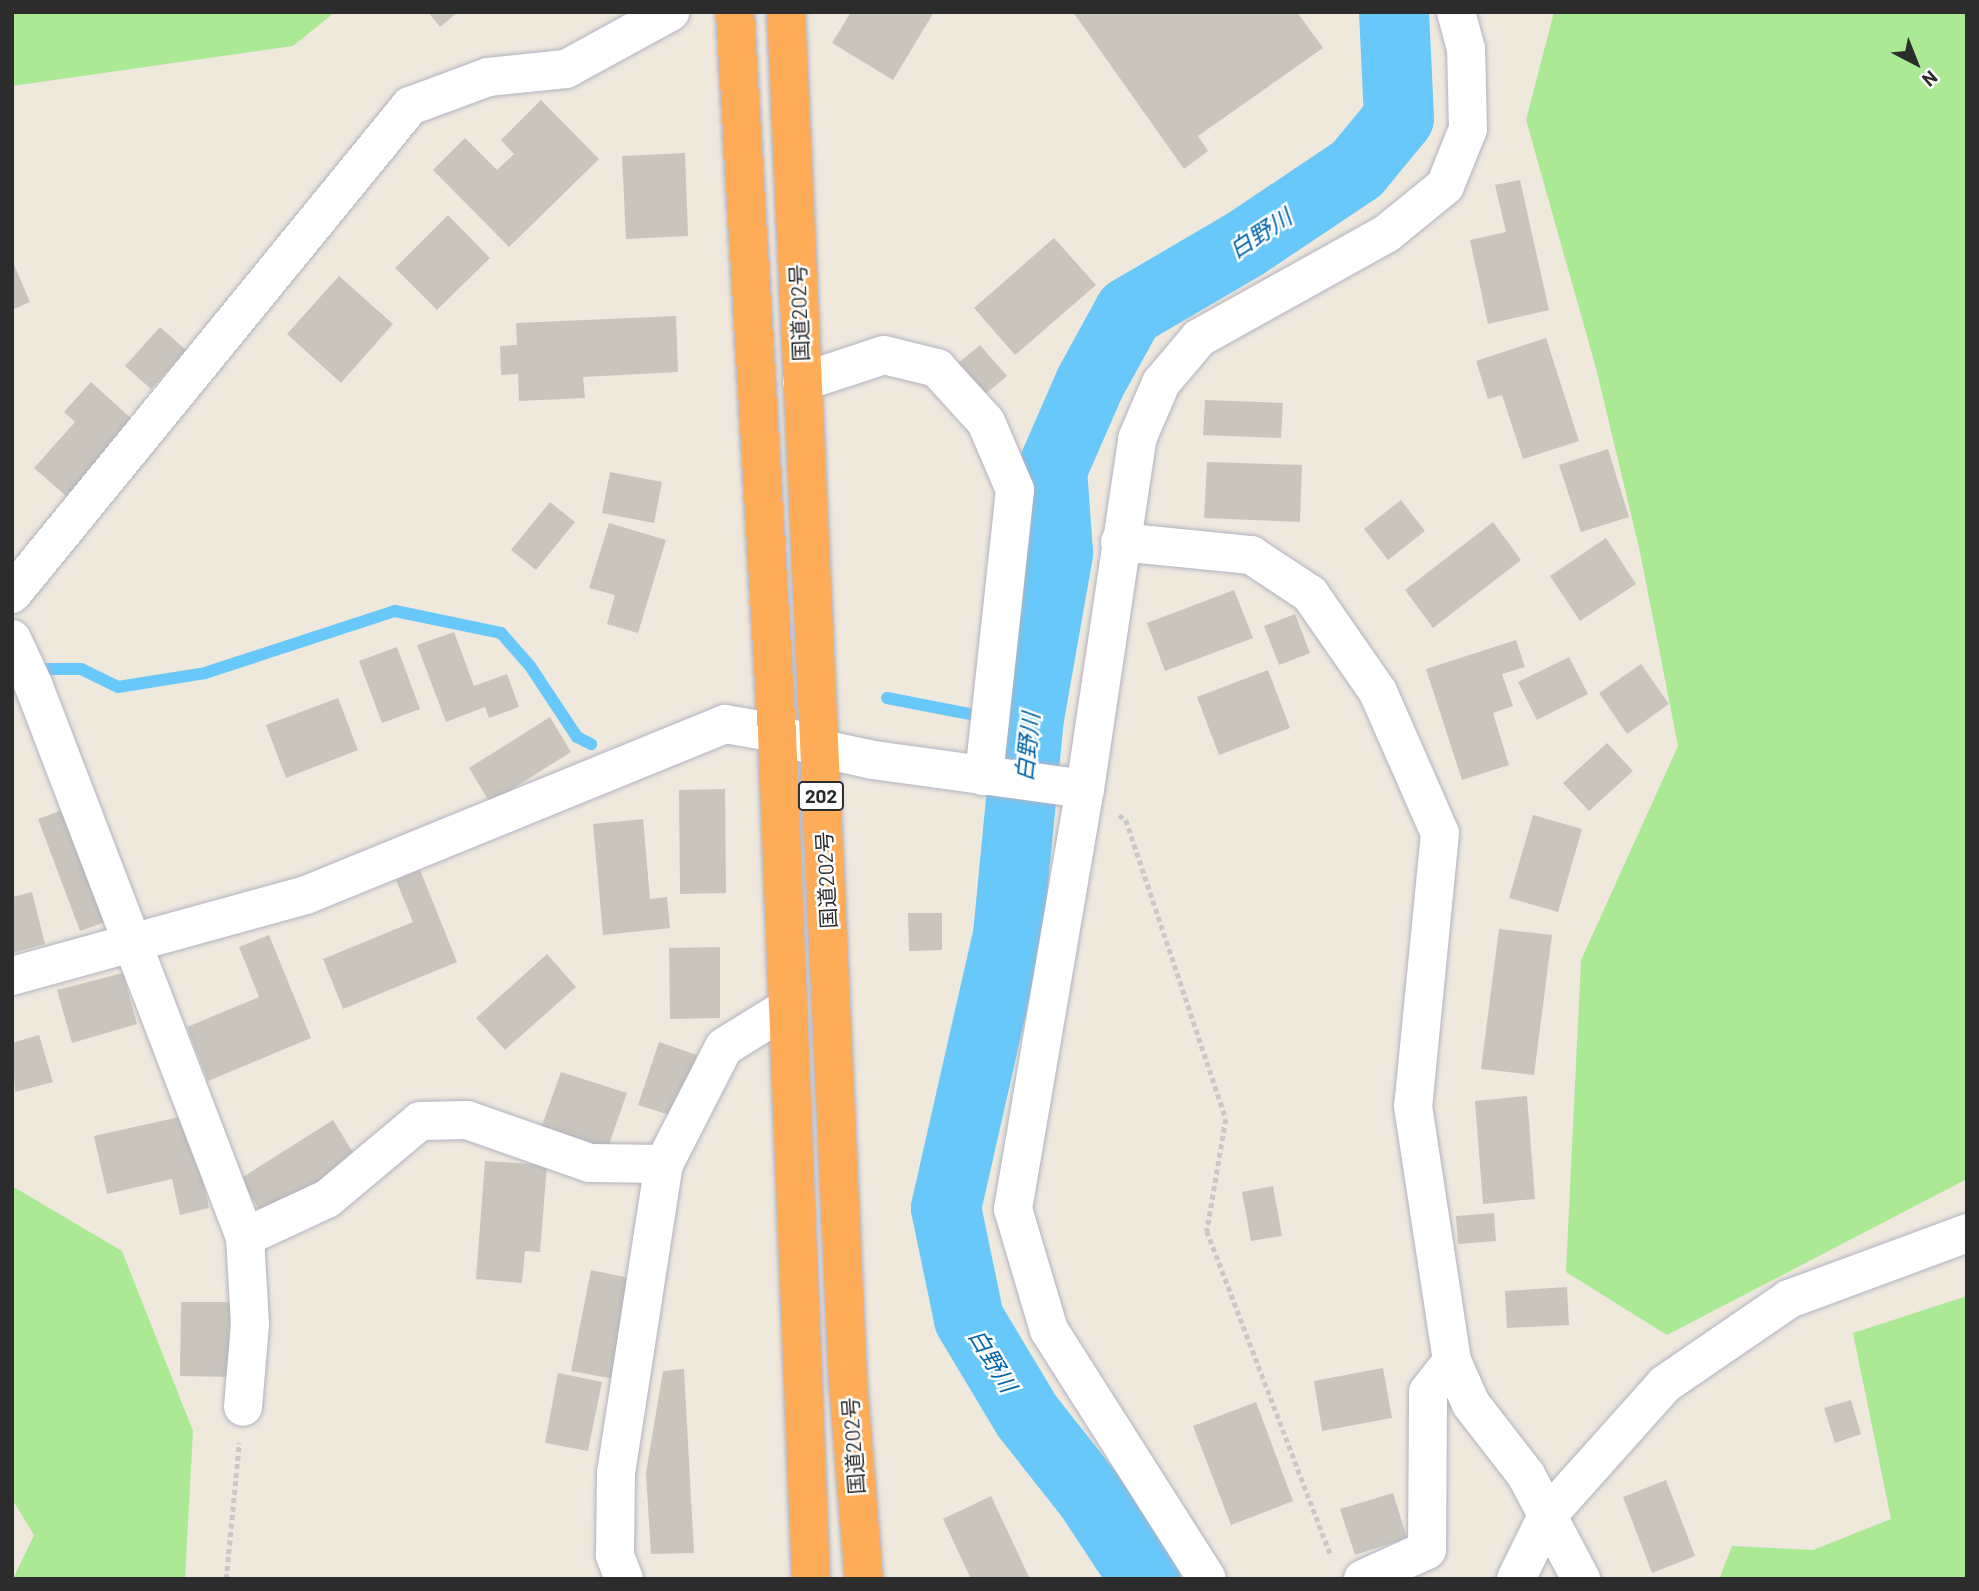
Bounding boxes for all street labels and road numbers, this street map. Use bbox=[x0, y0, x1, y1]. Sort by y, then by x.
street label: 国道202号 bbox=[785, 264, 813, 362]
road number: 202 bbox=[796, 780, 846, 811]
street label: 国道202号 bbox=[811, 831, 841, 929]
street label: 国道202号 bbox=[837, 1397, 869, 1495]

